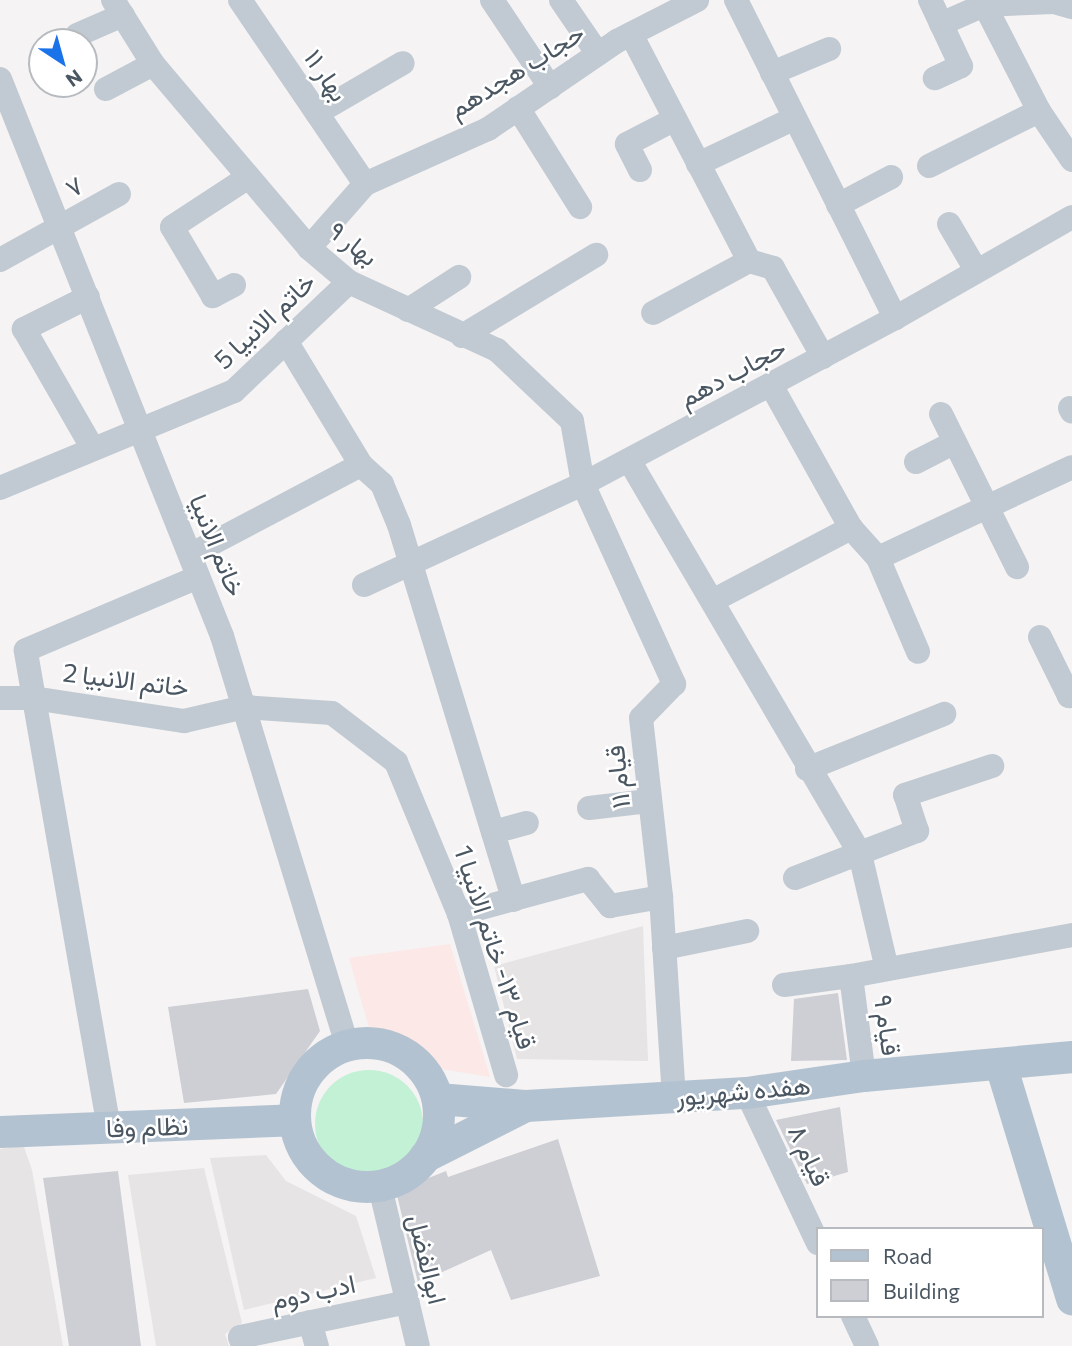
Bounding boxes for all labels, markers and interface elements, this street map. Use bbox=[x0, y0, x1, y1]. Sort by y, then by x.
street label: حجاب هجدهم bbox=[443, 16, 589, 124]
north arrow bbox=[28, 28, 98, 98]
street label: بهار ۱۱ bbox=[298, 43, 356, 107]
text: N bbox=[62, 65, 87, 92]
street label: ۷ bbox=[59, 169, 89, 203]
street label: بهار ۹ bbox=[323, 214, 385, 272]
street label: خاتم الانبیا 5 bbox=[207, 265, 321, 375]
street label: حجاب دهم bbox=[673, 331, 791, 413]
street label: خاتم الانبیا bbox=[183, 489, 253, 601]
street label: خاتم الانبیا 2 bbox=[61, 656, 191, 702]
street label: قیام ۱۱ bbox=[598, 744, 636, 810]
street label: قیام ۱۳- خاتم الانبیا 1 bbox=[448, 841, 544, 1053]
street label: قیام ۹ bbox=[868, 993, 908, 1057]
street label: هفده شهریور bbox=[674, 1069, 812, 1111]
street label: نظام وفا bbox=[105, 1109, 189, 1143]
street label: قیام ۸ bbox=[782, 1119, 838, 1191]
street label: ابوالفضل bbox=[402, 1211, 454, 1307]
legend bbox=[816, 1227, 1044, 1318]
text: Road bbox=[883, 1243, 932, 1268]
street label: ادب دوم bbox=[268, 1267, 358, 1315]
text: Building bbox=[883, 1278, 960, 1303]

